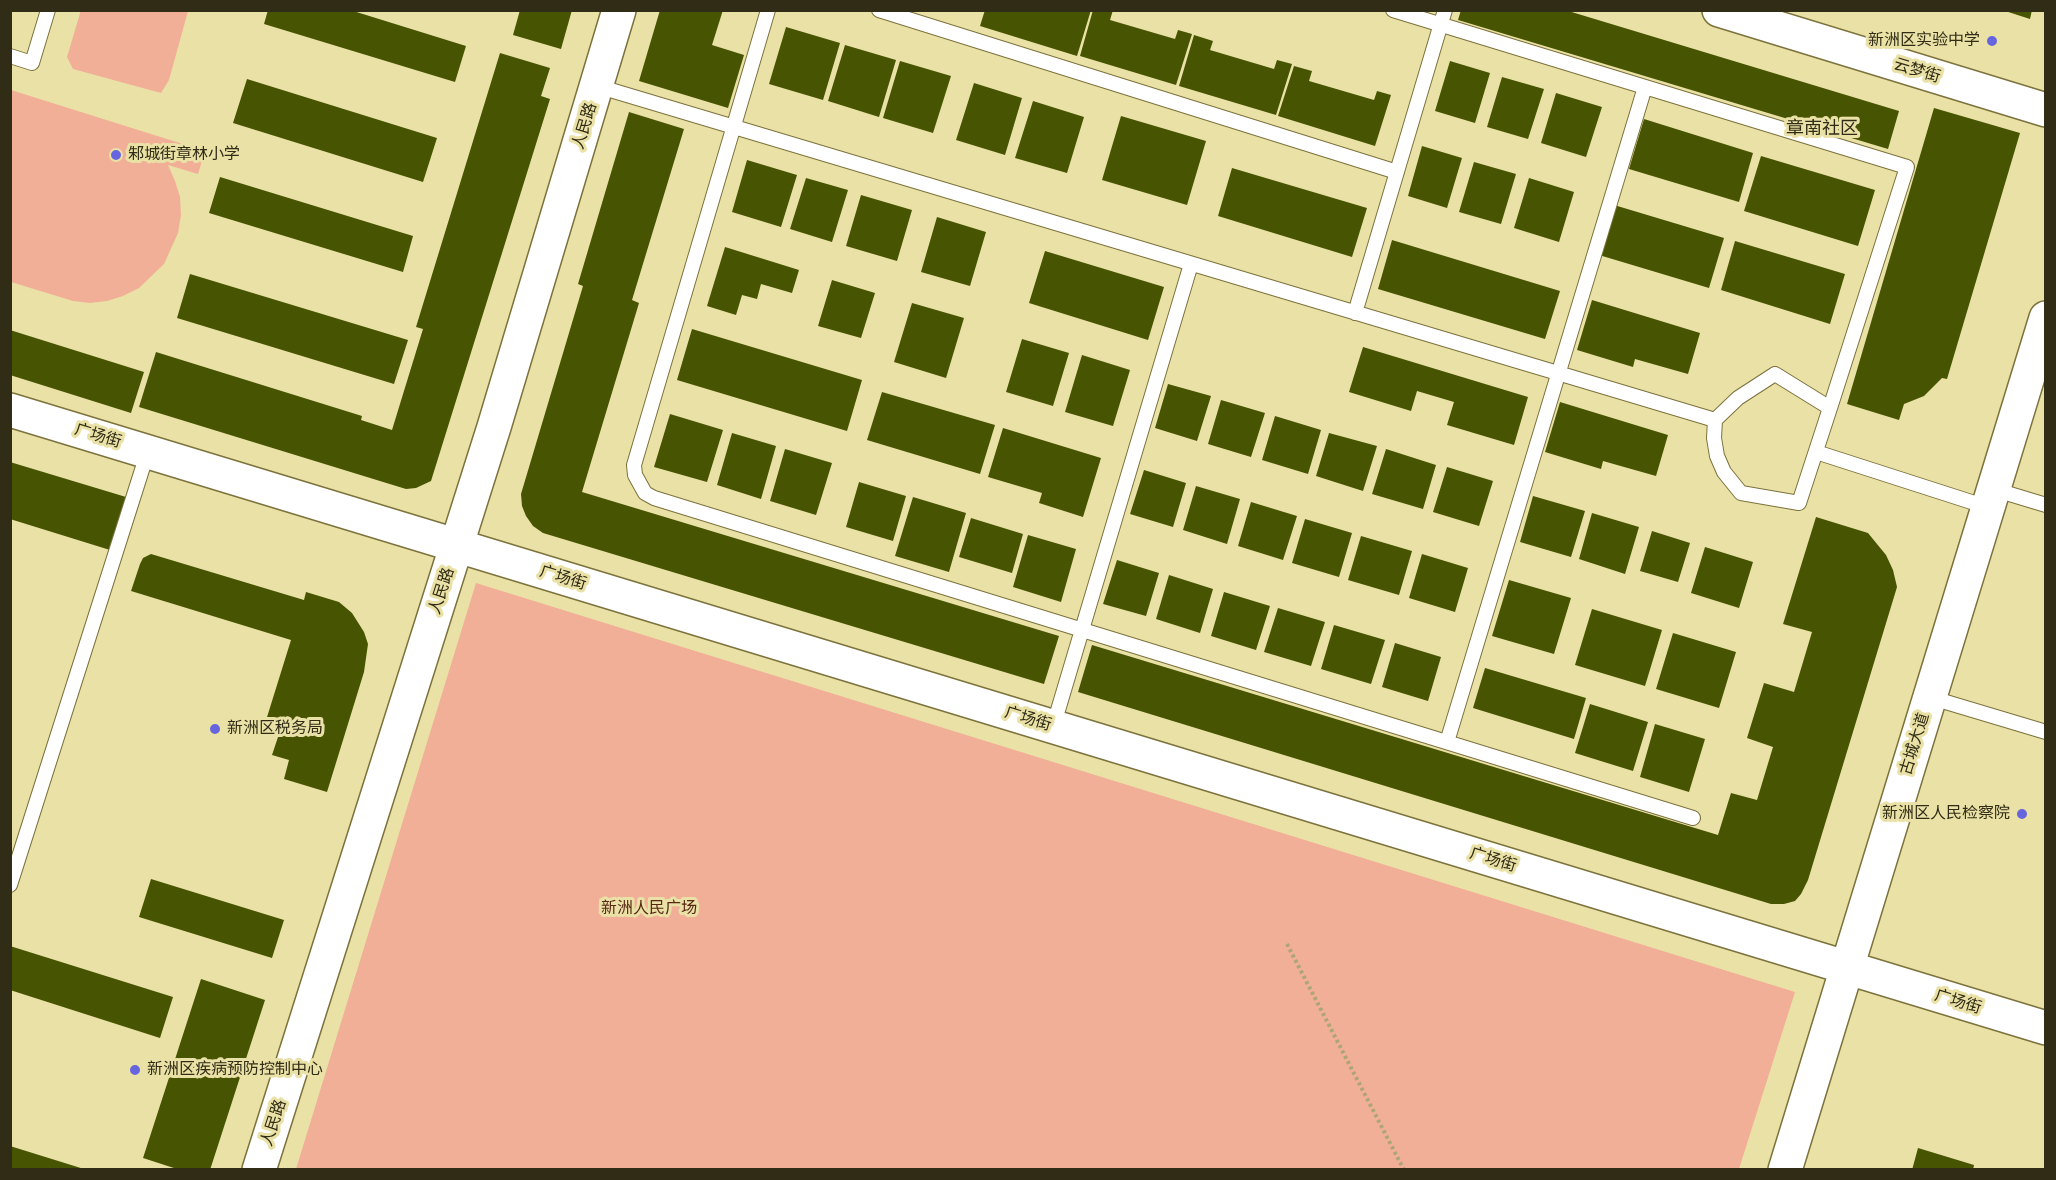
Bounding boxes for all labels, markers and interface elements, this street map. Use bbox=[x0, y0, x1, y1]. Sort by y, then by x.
place label: 新洲区实验中学 bbox=[1868, 31, 1980, 51]
marker: 新洲区实验中学 bbox=[1985, 34, 1999, 48]
street label: 云梦街 bbox=[1891, 55, 1943, 87]
street label: 人民路 bbox=[569, 100, 601, 152]
district label: 章南社区 bbox=[1786, 118, 1858, 140]
place label: 邾城街章林小学 bbox=[128, 145, 240, 165]
marker: 邾城街章林小学 bbox=[109, 148, 123, 162]
street label: 广场街 bbox=[72, 420, 124, 452]
street label: 广场街 bbox=[537, 562, 589, 594]
street label: 人民路 bbox=[425, 565, 459, 617]
street label: 广场街 bbox=[1002, 703, 1054, 735]
street label: 古城大道 bbox=[1896, 711, 1934, 777]
place label: 新洲区税务局 bbox=[227, 719, 323, 739]
marker: 新洲区税务局 bbox=[208, 722, 222, 736]
place label: 新洲区人民检察院 bbox=[1882, 804, 2010, 824]
marker: 新洲区人民检察院 bbox=[2015, 807, 2029, 821]
street label: 广场街 bbox=[1467, 844, 1519, 876]
park label: 新洲人民广场 bbox=[601, 899, 697, 919]
street label: 广场街 bbox=[1932, 986, 1984, 1018]
place label: 新洲区疾病预防控制中心 bbox=[147, 1060, 323, 1080]
marker: 新洲区疾病预防控制中心 bbox=[128, 1063, 142, 1077]
street label: 人民路 bbox=[257, 1097, 291, 1149]

